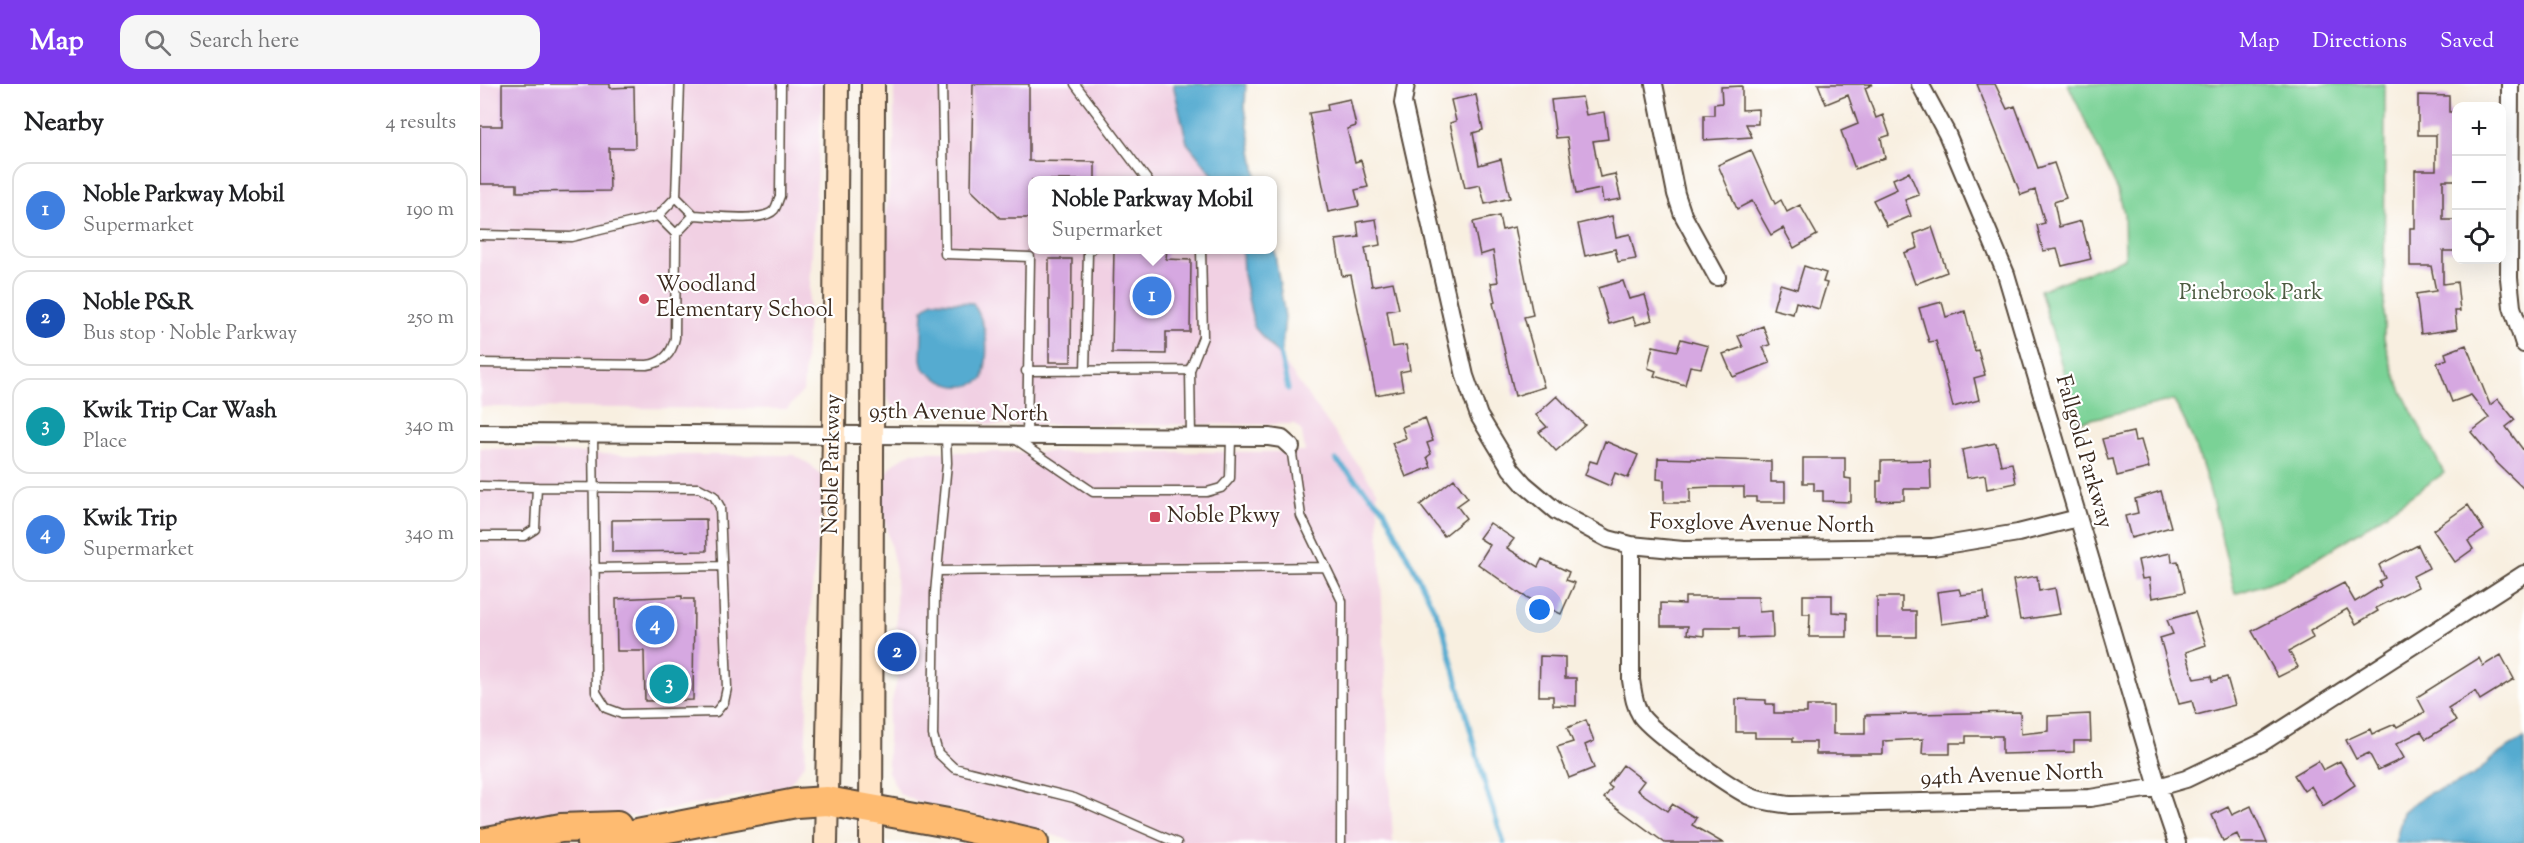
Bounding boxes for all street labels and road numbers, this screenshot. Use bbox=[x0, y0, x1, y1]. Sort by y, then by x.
street label: Fallgold Parkway bbox=[2046, 371, 2120, 533]
street label: Noble Parkway bbox=[816, 393, 850, 535]
street label: 95th Avenue North bbox=[869, 396, 1049, 432]
street label: Foxglove Avenue North bbox=[1649, 507, 1875, 543]
street label: 94th Avenue North bbox=[1920, 757, 2104, 795]

